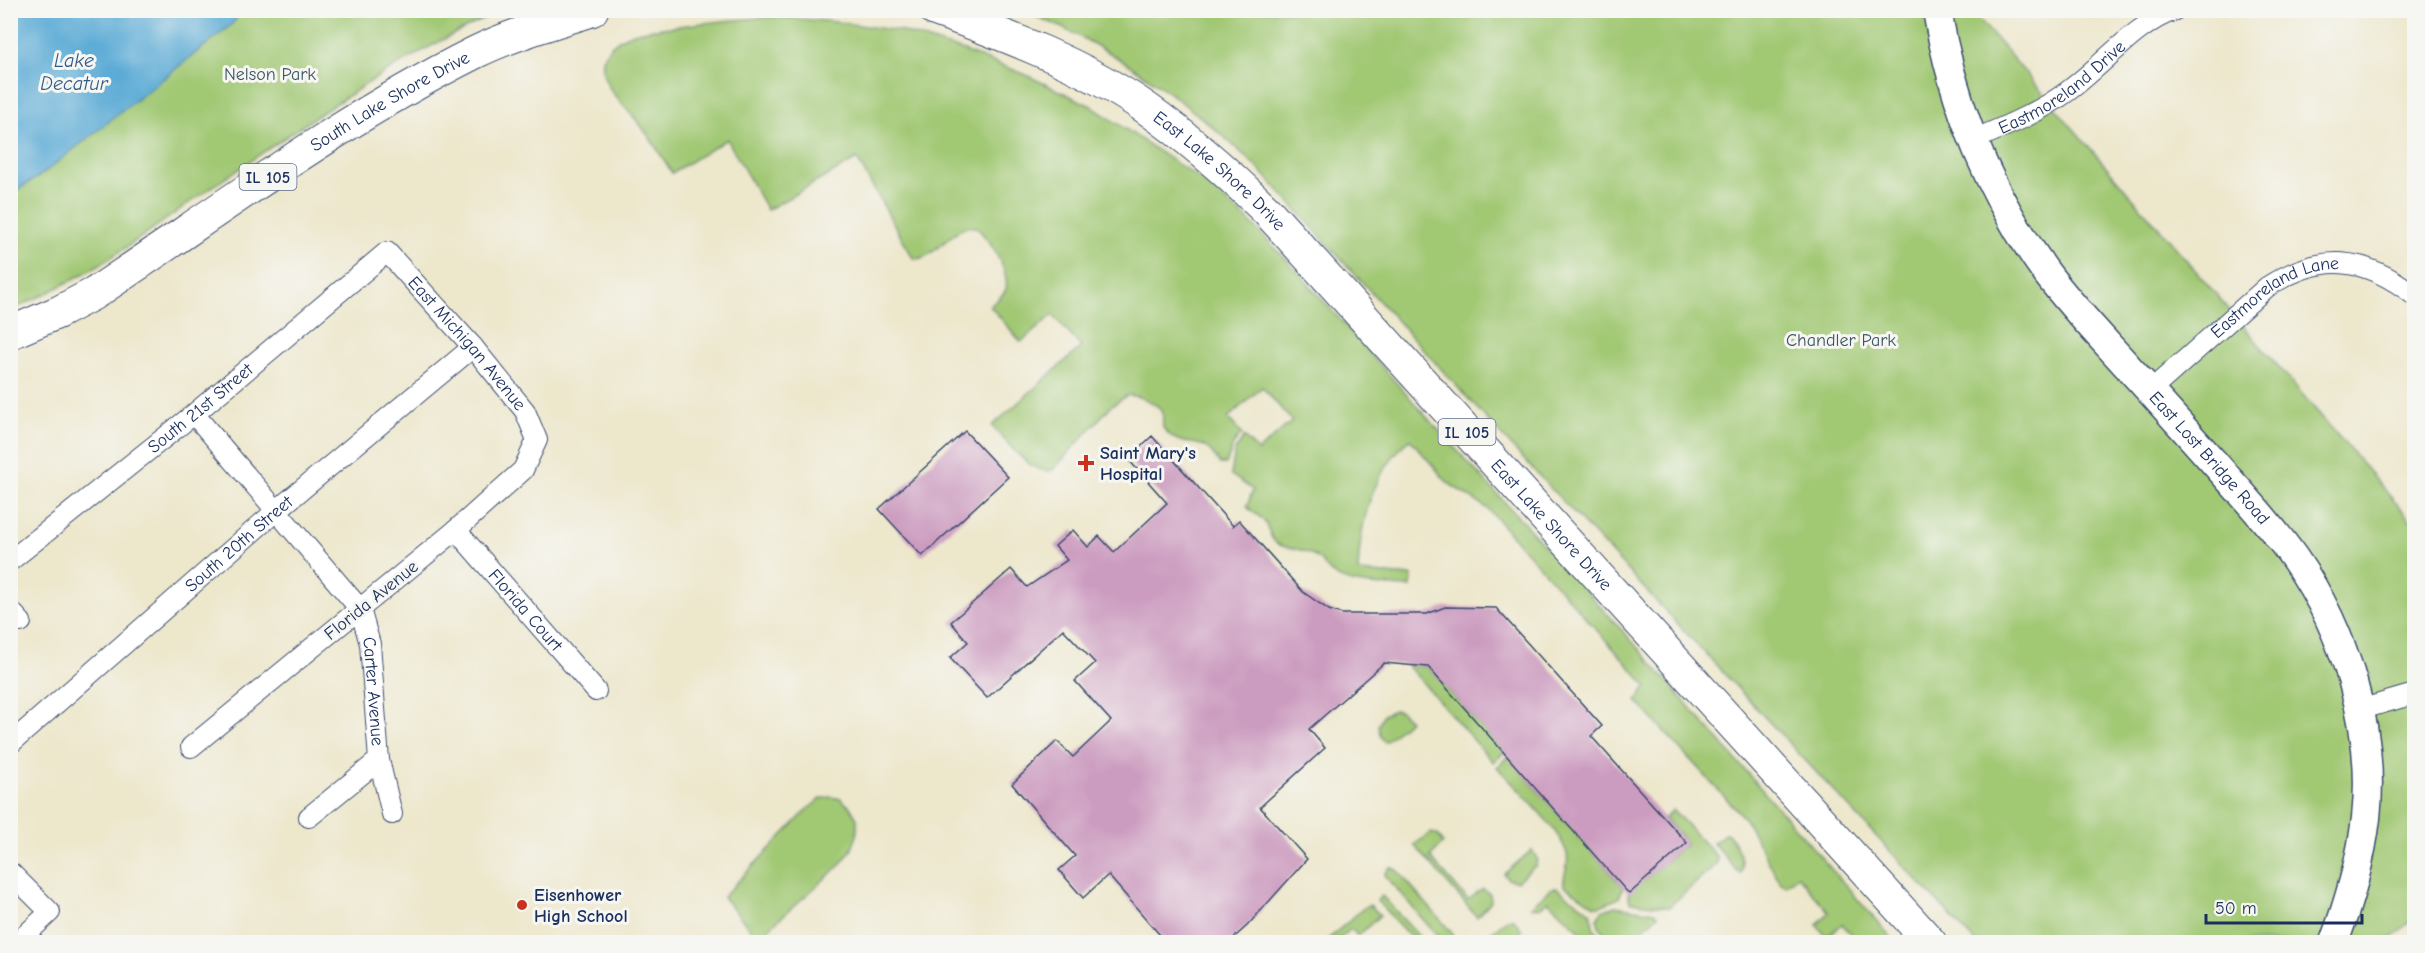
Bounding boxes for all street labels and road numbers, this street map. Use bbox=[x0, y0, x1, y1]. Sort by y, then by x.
street label: Eastmoreland Drive bbox=[1995, 36, 2130, 139]
street label: South Lake Shore Drive bbox=[307, 47, 473, 156]
street label: East Lake Shore Drive bbox=[1149, 107, 1290, 235]
road number: IL 105 bbox=[240, 164, 296, 190]
street label: Eastmoreland Lane bbox=[2207, 253, 2339, 343]
street label: East Michigan Avenue bbox=[403, 272, 530, 415]
street label: South 21st Street bbox=[144, 359, 258, 458]
street label: East Lost Bridge Road bbox=[2145, 387, 2274, 529]
road number: IL 105 bbox=[1438, 419, 1496, 445]
street label: East Lake Shore Drive bbox=[1486, 455, 1616, 595]
street label: South 20th Street bbox=[181, 491, 298, 597]
street label: Florida Avenue bbox=[320, 556, 423, 645]
street label: Florida Court bbox=[484, 565, 567, 656]
street label: Carter Avenue bbox=[357, 634, 388, 747]

